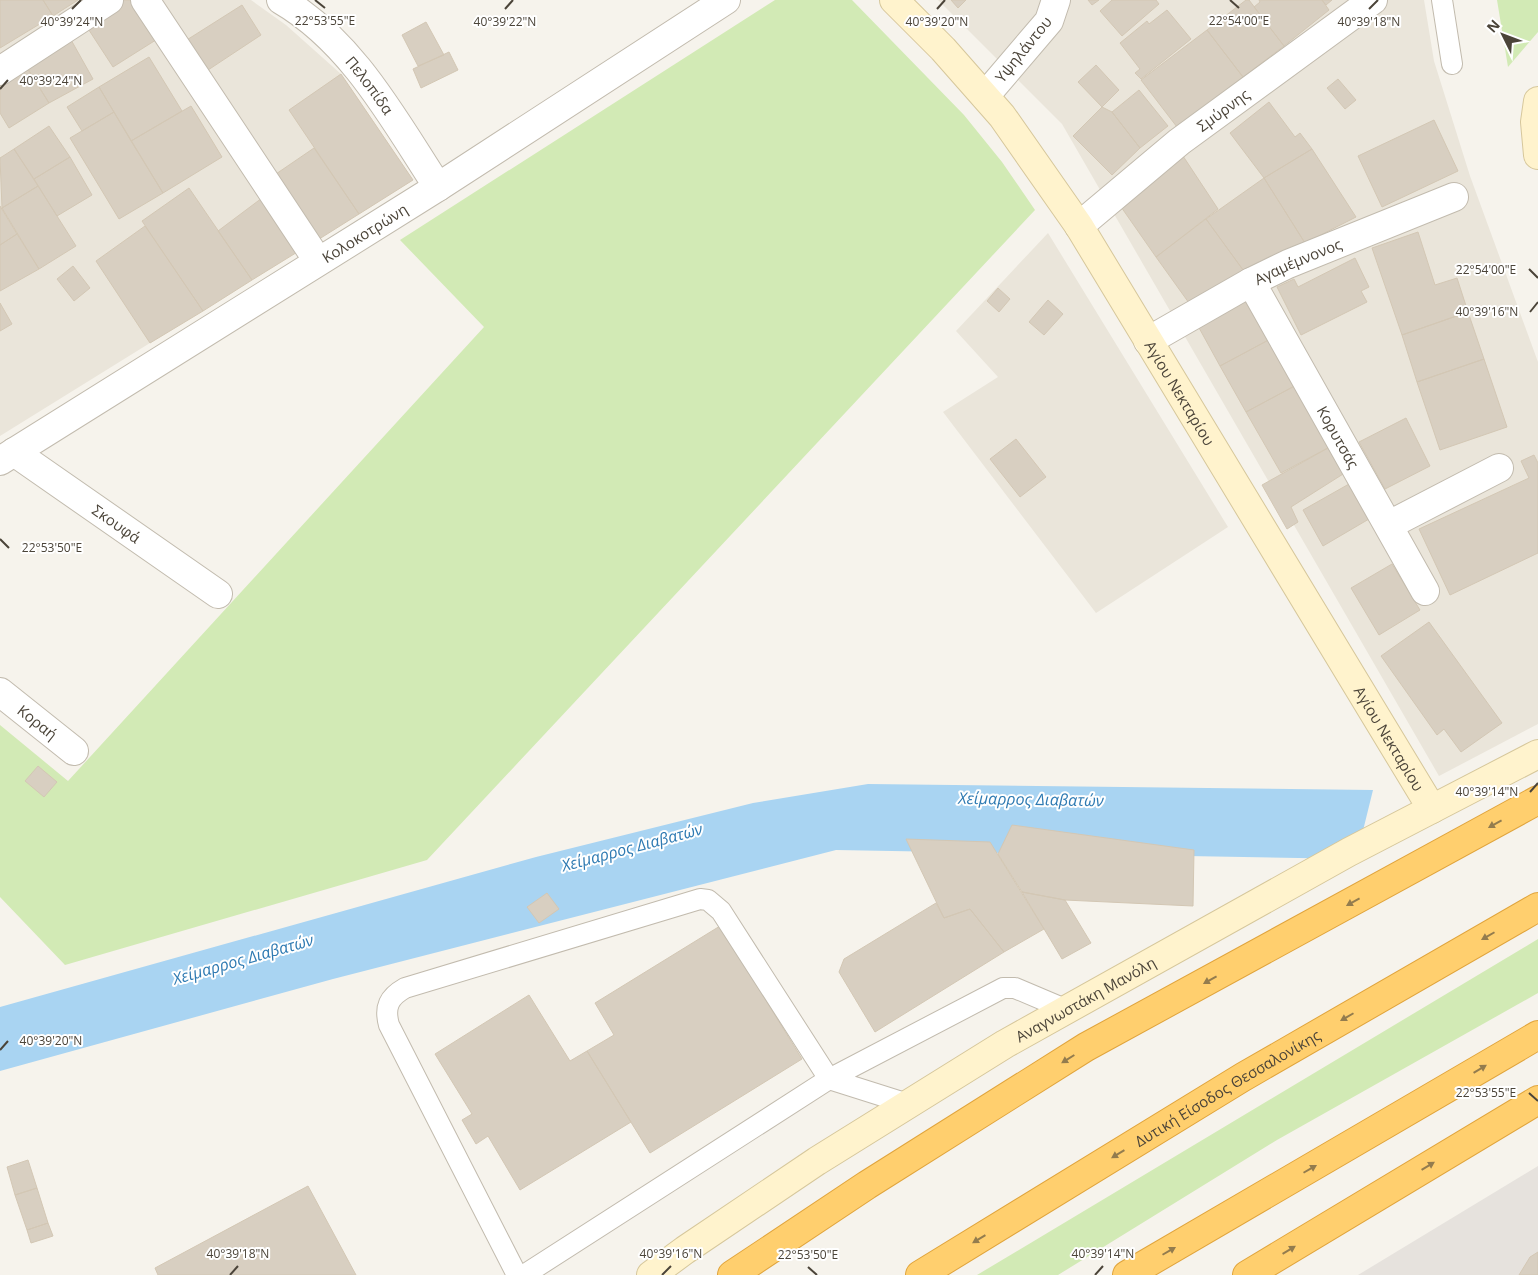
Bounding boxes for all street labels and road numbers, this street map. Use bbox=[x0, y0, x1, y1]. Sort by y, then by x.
street label: Υψηλάντου bbox=[990, 12, 1056, 86]
street label: Πελοπίδα bbox=[341, 52, 398, 118]
street label: Σμύρνης bbox=[1193, 84, 1253, 136]
street label: Κολοκοτρώνη bbox=[318, 199, 411, 267]
street label: Αγαμέμνονος bbox=[1251, 233, 1345, 289]
street label: Αγίου Νεκταρίου bbox=[1141, 337, 1220, 449]
street label: Κορυτσάς bbox=[1313, 402, 1364, 472]
street label: Σκουφά bbox=[89, 500, 145, 547]
street label: Αγίου Νεκταρίου bbox=[1350, 682, 1429, 795]
street label: Κοραή bbox=[13, 700, 62, 744]
street label: Αναγνωστάκη Μανόλη bbox=[1012, 952, 1159, 1046]
street label: Δυτική Είσοδος Θεσσαλονίκης bbox=[1131, 1025, 1324, 1151]

